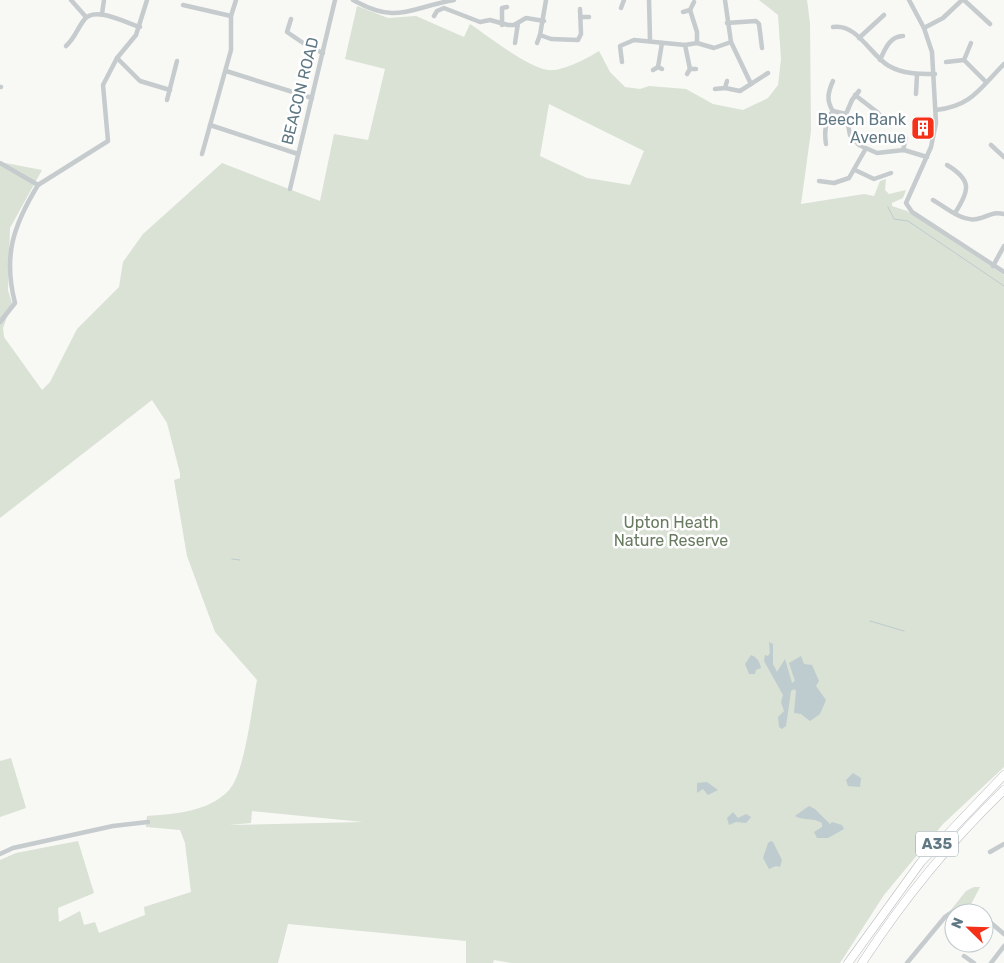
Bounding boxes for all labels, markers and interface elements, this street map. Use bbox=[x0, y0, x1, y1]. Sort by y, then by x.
street label: BEACON ROAD bbox=[277, 35, 323, 147]
place label: Beech Bank Avenue bbox=[817, 110, 907, 147]
building icon: Beech Bank Avenue bbox=[910, 115, 936, 141]
park label: Upton Heath Nature Reserve bbox=[614, 513, 728, 550]
road number: A35 bbox=[916, 832, 958, 856]
north arrow bbox=[944, 903, 994, 953]
text: N bbox=[948, 915, 967, 931]

